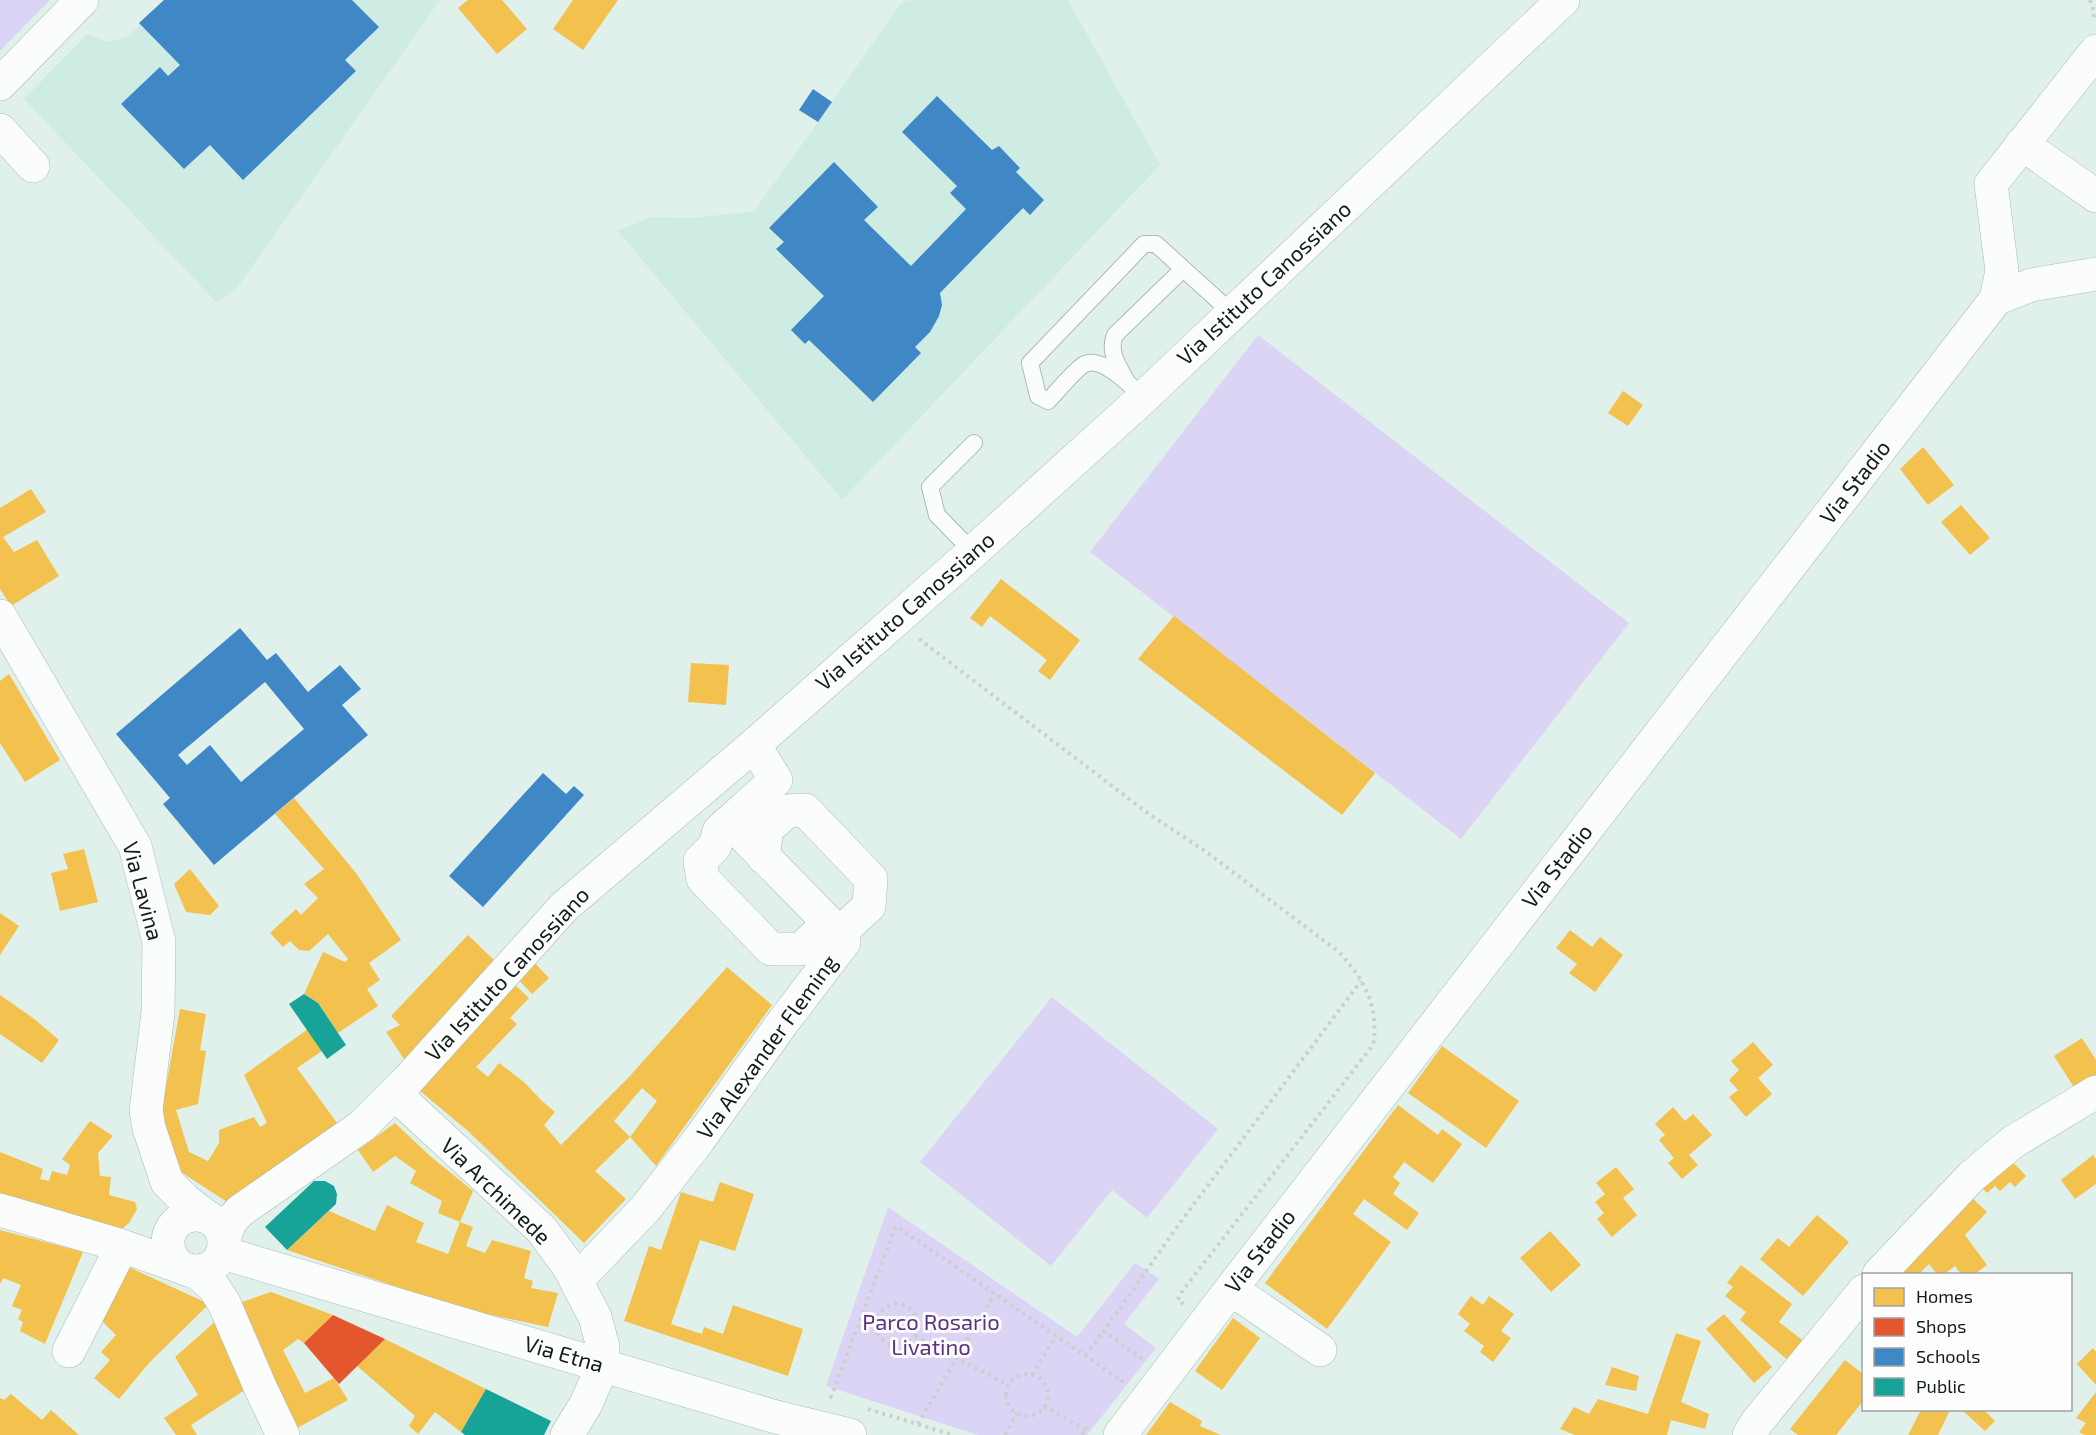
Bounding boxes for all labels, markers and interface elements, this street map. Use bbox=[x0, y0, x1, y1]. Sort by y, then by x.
street label: Via Istituto Canossiano bbox=[1171, 195, 1356, 370]
street label: Via Stadio bbox=[1813, 434, 1895, 528]
street label: Via Istituto Canossiano bbox=[810, 526, 999, 695]
street label: Via Stadio bbox=[1515, 818, 1597, 912]
street label: Via Lavina bbox=[118, 838, 170, 943]
street label: Via Istituto Canossiano bbox=[419, 881, 594, 1066]
street label: Via Alexander Fleming bbox=[691, 949, 842, 1144]
street label: Via Archimede bbox=[437, 1132, 557, 1249]
street label: Via Stadio bbox=[1218, 1203, 1300, 1297]
legend bbox=[1862, 1273, 2072, 1411]
text: Homes bbox=[1916, 1285, 1973, 1307]
park label: Parco Rosario Livatino bbox=[862, 1308, 1000, 1359]
text: Shops bbox=[1916, 1315, 1966, 1337]
street label: Via Etna bbox=[522, 1329, 607, 1377]
text: Schools bbox=[1916, 1345, 1980, 1367]
text: Public bbox=[1916, 1375, 1966, 1397]

